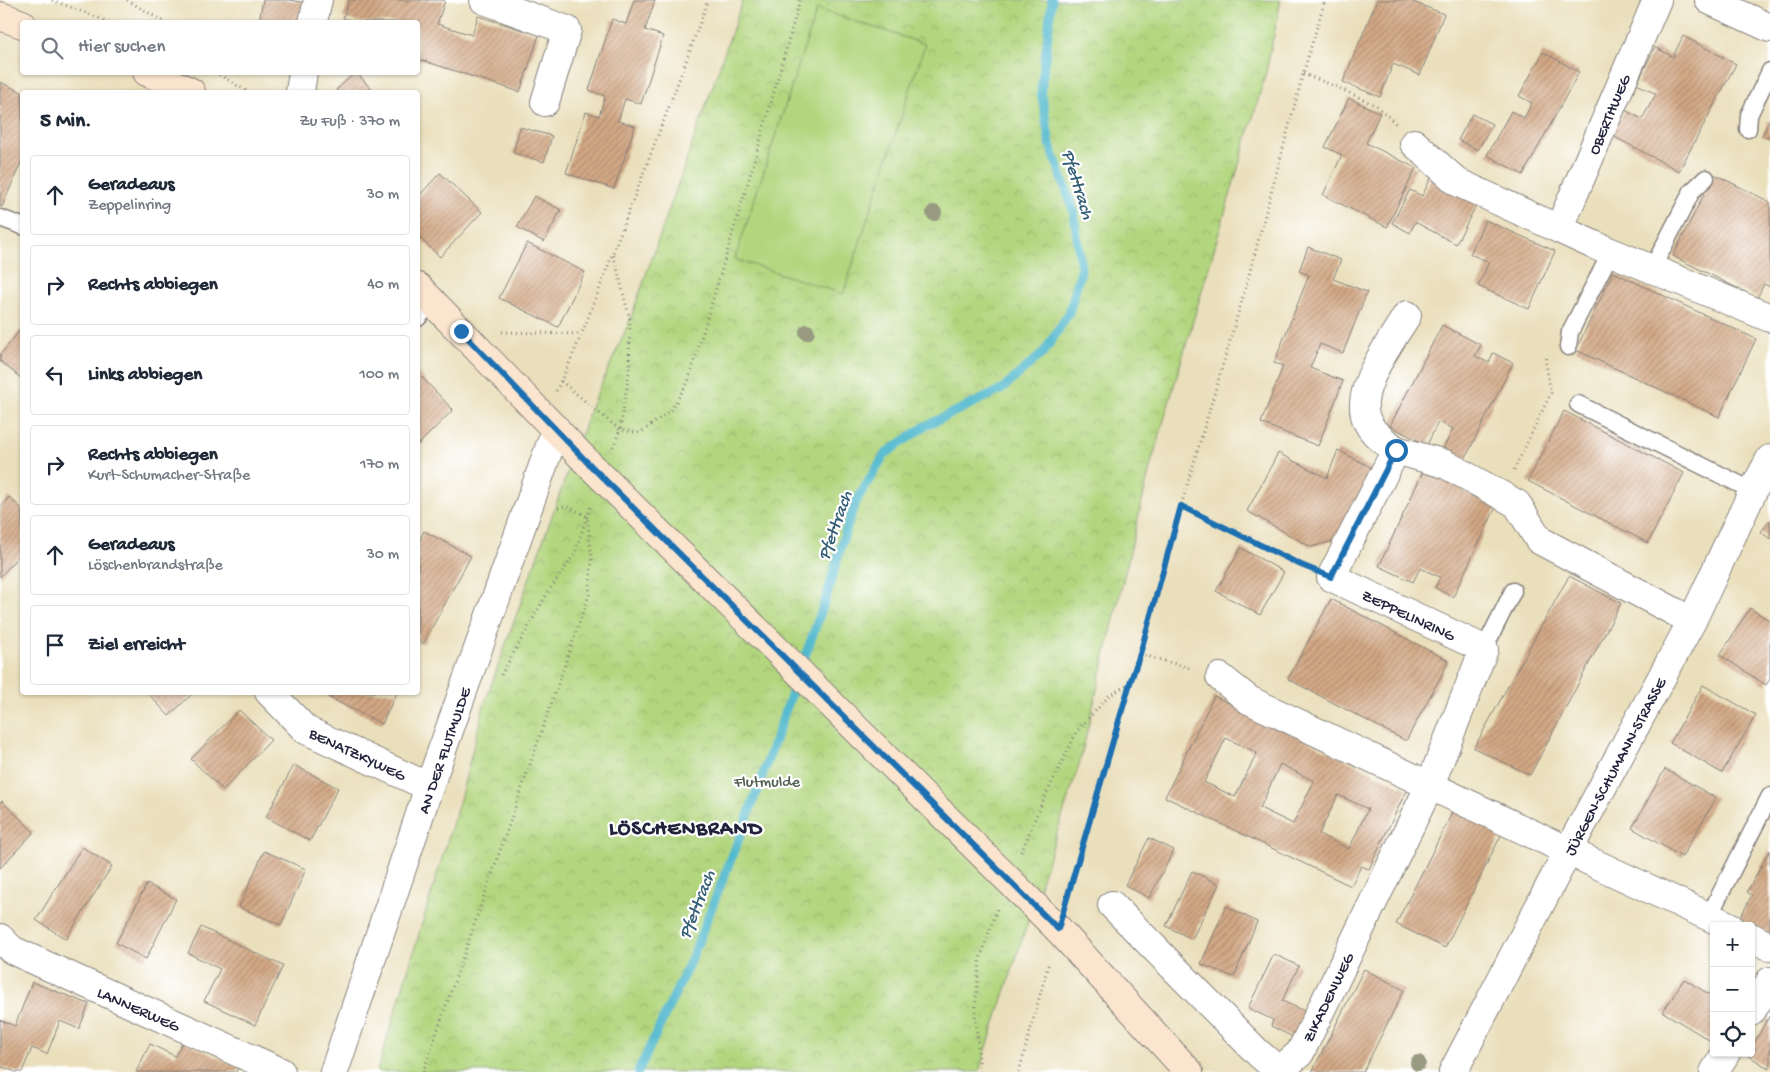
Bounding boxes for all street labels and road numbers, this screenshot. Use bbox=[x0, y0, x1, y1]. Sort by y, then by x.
street label: OBERTHWEG bbox=[1586, 72, 1637, 158]
street label: ZEPPELINRING bbox=[1358, 587, 1458, 647]
street label: JÜRGEN-SCHUMANN-STRASSE bbox=[1562, 675, 1673, 860]
street label: AN DER FLUTMULDE bbox=[416, 685, 477, 817]
street label: BENATZKYWEG bbox=[304, 725, 409, 787]
street label: ZIKADENWEG bbox=[1300, 950, 1360, 1046]
street label: LANNERWEG bbox=[93, 985, 183, 1038]

